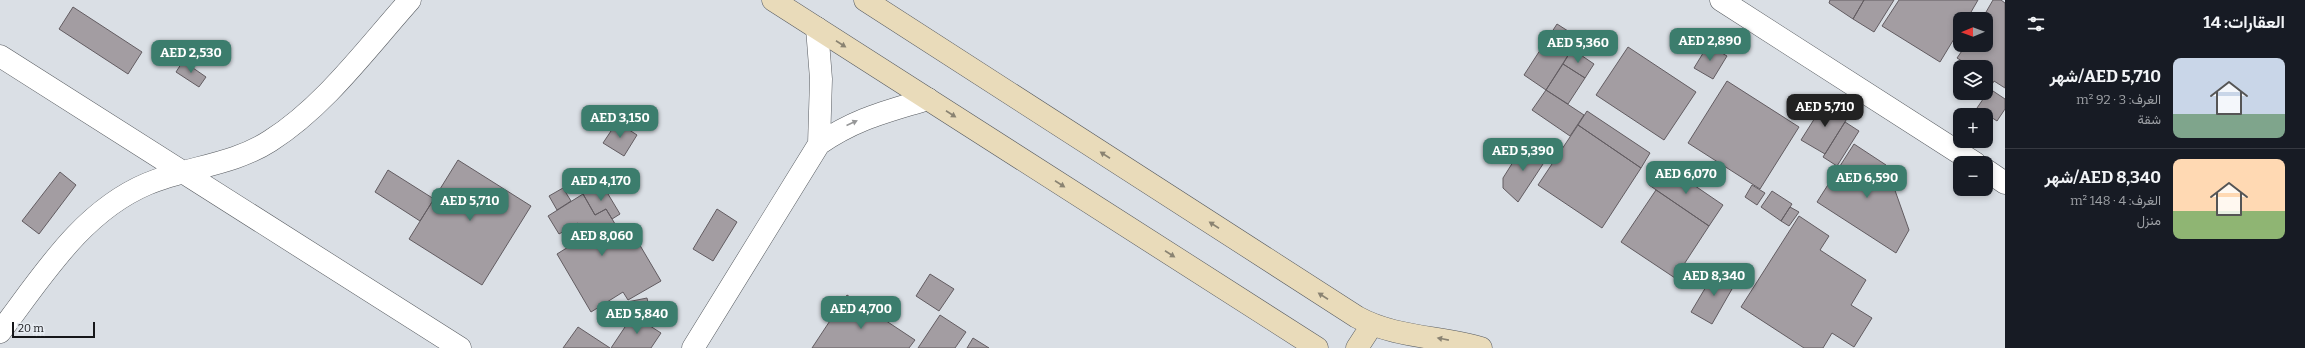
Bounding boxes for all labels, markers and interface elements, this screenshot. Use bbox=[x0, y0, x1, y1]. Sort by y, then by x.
north arrow bbox=[1953, 12, 1993, 52]
map controls bbox=[1953, 12, 1993, 196]
text: العقارات: 14 bbox=[2203, 12, 2285, 33]
icon: filters bbox=[2025, 13, 2047, 35]
pin: AED 2,890 bbox=[1664, 28, 1756, 62]
pin: AED 5,360 bbox=[1532, 30, 1624, 64]
text: AED 2,890 bbox=[1679, 33, 1741, 48]
text: AED 5,360 bbox=[1547, 35, 1609, 50]
pin: AED 2,530 bbox=[145, 40, 237, 74]
one-way arrow bbox=[836, 40, 847, 47]
text: AED 2,530 bbox=[160, 45, 222, 60]
button: layers bbox=[1953, 60, 1993, 100]
text: AED 5,710/شهر bbox=[2049, 66, 2161, 87]
icon: home bbox=[2205, 74, 2253, 122]
text: الغرف: 3 · 92 m² bbox=[2076, 92, 2161, 107]
pin: AED 5,710 bbox=[1779, 94, 1871, 128]
text: AED 5,710 bbox=[1796, 99, 1854, 114]
pin: AED 3,150 bbox=[574, 105, 666, 139]
button: + bbox=[1953, 108, 1993, 148]
text: AED 3,150 bbox=[590, 110, 650, 125]
one-way arrow bbox=[945, 110, 957, 117]
text: شقة bbox=[2138, 112, 2161, 127]
one-way arrow bbox=[847, 120, 859, 126]
pin: AED 5,390 bbox=[1477, 138, 1569, 172]
text: AED 5,390 bbox=[1492, 143, 1554, 158]
one-way arrow bbox=[1099, 151, 1110, 159]
button: − bbox=[1953, 156, 1993, 196]
pin: AED 6,070 bbox=[1640, 161, 1732, 195]
pin: AED 6,590 bbox=[1821, 165, 1913, 199]
text: AED 6,070 bbox=[1655, 166, 1717, 181]
text: AED 8,340/شهر bbox=[2044, 167, 2161, 188]
pin: AED 4,170 bbox=[555, 168, 647, 202]
text: AED 6,590 bbox=[1836, 170, 1898, 185]
text: AED 4,170 bbox=[571, 173, 631, 188]
icon: home bbox=[2205, 175, 2253, 223]
one-way arrow bbox=[1055, 180, 1066, 188]
pin: AED 5,710 bbox=[424, 188, 516, 222]
text: AED 5,710 bbox=[441, 193, 499, 208]
text: الغرف: 4 · 148 m² bbox=[2070, 193, 2161, 208]
text: منزل bbox=[2137, 213, 2161, 228]
one-way arrow bbox=[1209, 221, 1219, 229]
pin: AED 8,060 bbox=[556, 223, 648, 257]
text: AED 8,060 bbox=[571, 228, 633, 243]
one-way arrow bbox=[1165, 250, 1175, 258]
pin: AED 8,340 bbox=[1668, 263, 1760, 297]
text: AED 8,340 bbox=[1683, 268, 1745, 283]
one-way arrow bbox=[1318, 292, 1328, 300]
pin: AED 4,700 bbox=[815, 296, 907, 330]
pin: AED 5,840 bbox=[591, 301, 683, 335]
text: AED 4,700 bbox=[830, 301, 892, 316]
text: AED 5,840 bbox=[606, 306, 668, 321]
scale bar bbox=[12, 320, 95, 339]
text: 20 m bbox=[18, 322, 44, 335]
one-way arrow bbox=[1437, 336, 1449, 342]

